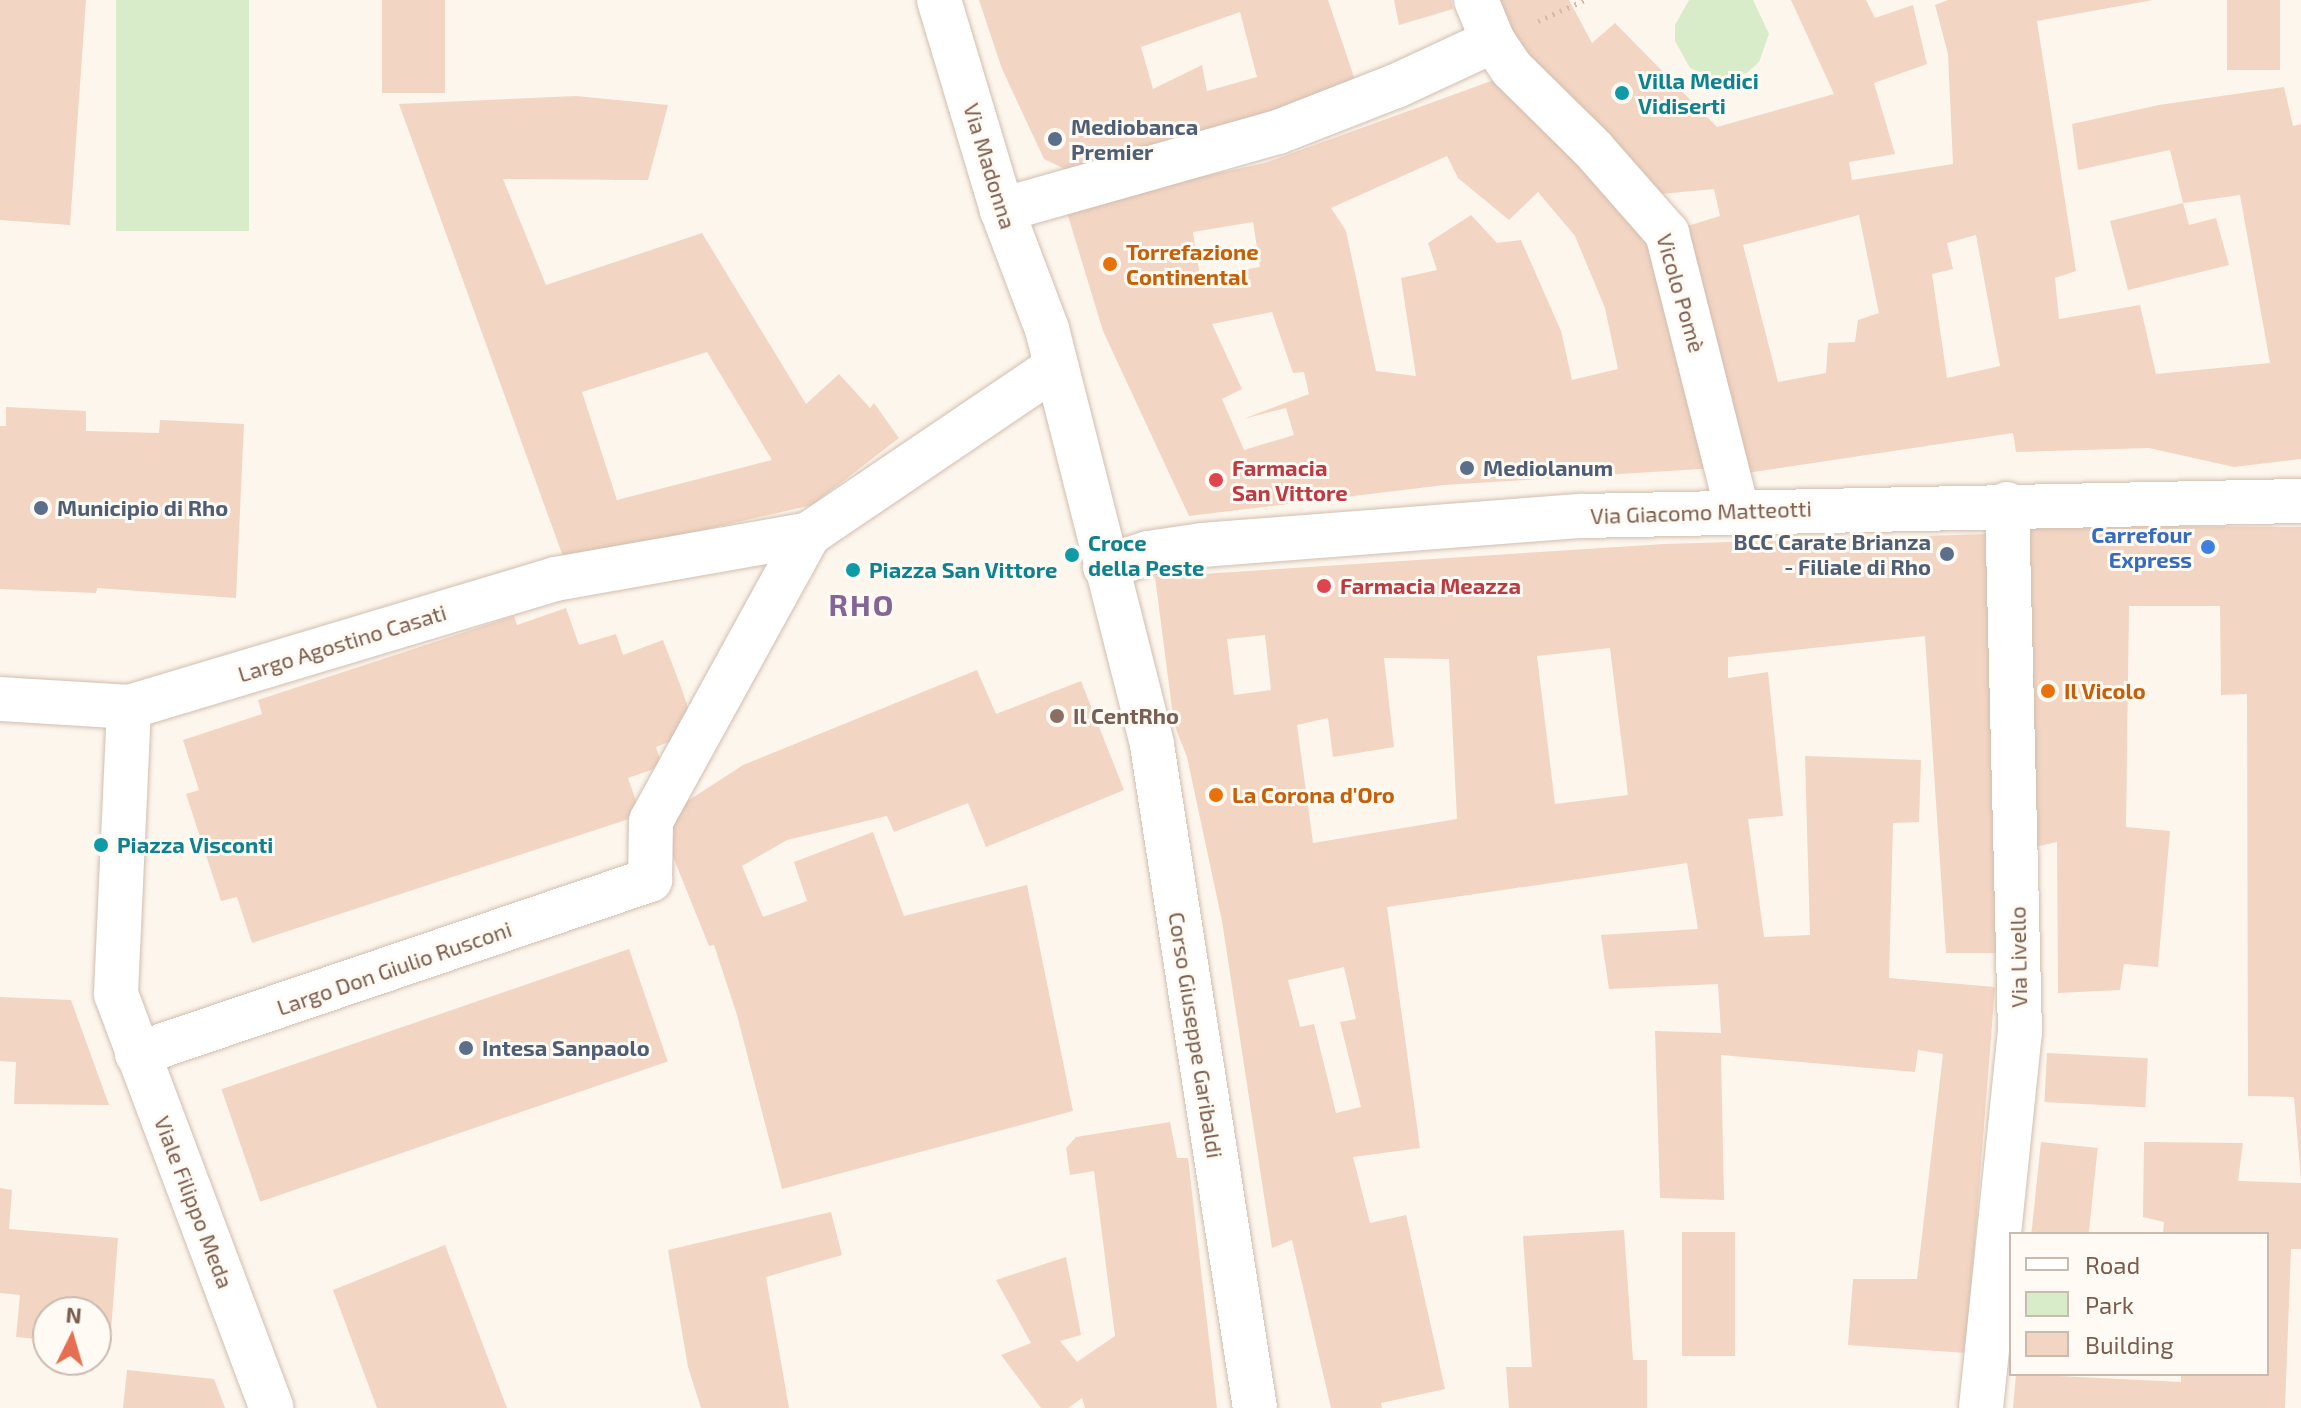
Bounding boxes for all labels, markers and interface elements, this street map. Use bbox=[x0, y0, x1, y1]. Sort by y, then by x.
place label: Villa Medici Vidiserti bbox=[1638, 67, 1759, 118]
marker: Villa Medici Vidiserti bbox=[1613, 84, 1631, 102]
street label: Via Madonna bbox=[958, 100, 1022, 232]
place label: Mediobanca Premier bbox=[1071, 113, 1198, 164]
marker: Mediobanca Premier bbox=[1046, 130, 1064, 148]
street label: Vicolo Pomè bbox=[1651, 231, 1711, 355]
place label: Torrefazione Continental bbox=[1126, 238, 1259, 290]
marker: Torrefazione Continental bbox=[1101, 255, 1119, 273]
place label: Farmacia San Vittore bbox=[1232, 454, 1348, 506]
place label: Mediolanum bbox=[1483, 455, 1613, 481]
marker: Mediolanum bbox=[1458, 459, 1476, 477]
marker: Farmacia San Vittore bbox=[1207, 471, 1225, 489]
place label: Municipio di Rho bbox=[57, 495, 228, 521]
street label: Via Giacomo Matteotti bbox=[1590, 495, 1812, 529]
marker: Municipio di Rho bbox=[32, 499, 50, 517]
place label: Carrefour Express bbox=[2091, 521, 2192, 572]
place label: BCC Carate Brianza - Filiale di Rho bbox=[1734, 528, 1931, 580]
place label: Croce della Peste bbox=[1088, 529, 1204, 580]
marker: Carrefour Express bbox=[2199, 538, 2217, 556]
marker: BCC Carate Brianza - Filiale di Rho bbox=[1938, 545, 1956, 563]
marker: Croce della Peste bbox=[1063, 546, 1081, 564]
place label: Piazza San Vittore bbox=[869, 557, 1058, 583]
marker: Piazza San Vittore bbox=[844, 561, 862, 579]
place label: Farmacia Meazza bbox=[1340, 573, 1521, 599]
marker: Farmacia Meazza bbox=[1315, 577, 1333, 595]
district label: RHO bbox=[829, 586, 895, 622]
street label: Largo Agostino Casati bbox=[234, 599, 450, 687]
place label: Il Vicolo bbox=[2064, 678, 2147, 704]
marker: Il Vicolo bbox=[2039, 682, 2057, 700]
place label: Il CentRho bbox=[1073, 703, 1179, 729]
marker: Il CentRho bbox=[1048, 707, 1066, 725]
place label: La Corona d'Oro bbox=[1232, 782, 1395, 808]
marker: La Corona d'Oro bbox=[1207, 786, 1225, 804]
place label: Piazza Visconti bbox=[117, 832, 274, 858]
marker: Piazza Visconti bbox=[92, 836, 110, 854]
street label: Via Livello bbox=[2004, 906, 2032, 1008]
street label: Corso Giuseppe Garibaldi bbox=[1163, 910, 1229, 1160]
street label: Largo Don Giulio Rusconi bbox=[273, 915, 515, 1021]
place label: Intesa Sanpaolo bbox=[482, 1035, 650, 1061]
marker: Intesa Sanpaolo bbox=[457, 1039, 475, 1057]
street label: Viale Filippo Meda bbox=[149, 1112, 239, 1292]
legend bbox=[2009, 1232, 2269, 1376]
text: Road bbox=[2085, 1250, 2140, 1279]
text: Park bbox=[2085, 1290, 2134, 1319]
north arrow bbox=[32, 1296, 112, 1376]
text: N bbox=[65, 1300, 83, 1328]
text: Building bbox=[2085, 1330, 2174, 1359]

